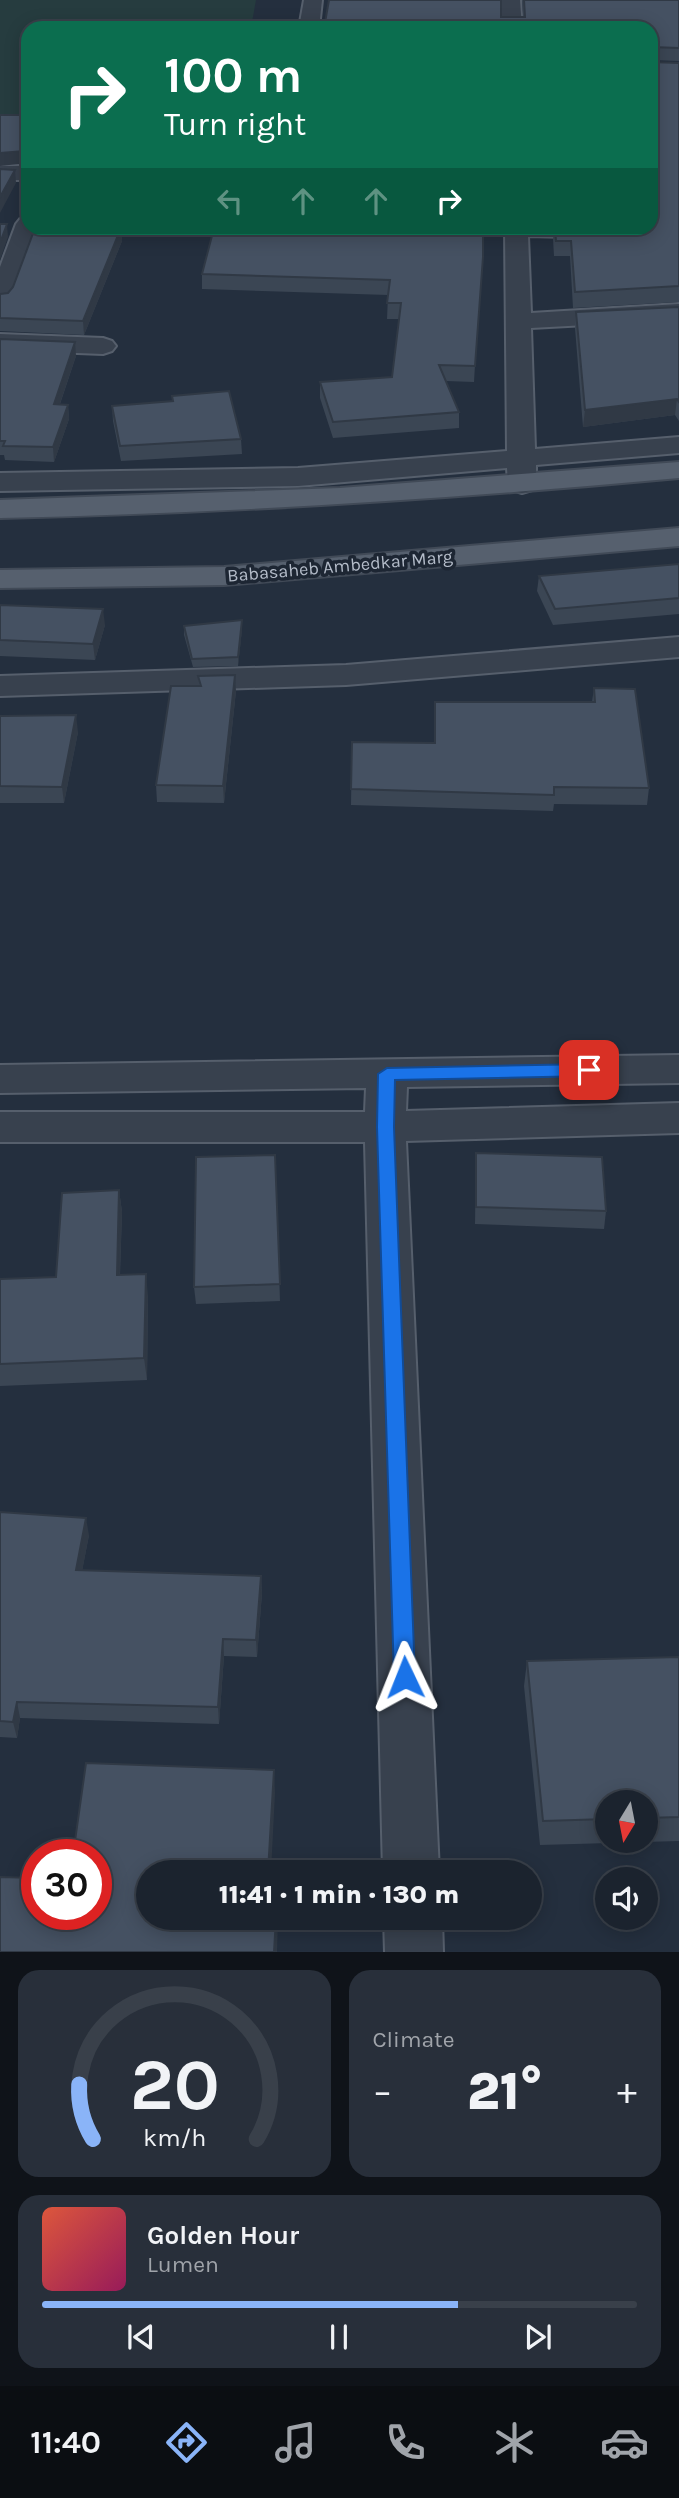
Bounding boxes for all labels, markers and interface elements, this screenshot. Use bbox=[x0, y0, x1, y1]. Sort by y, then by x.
text: 100 m bbox=[164, 47, 302, 104]
icon: right bbox=[49, 49, 140, 140]
text: Turn right bbox=[164, 106, 306, 143]
icon: left bbox=[211, 182, 249, 220]
icon: ahead bbox=[284, 182, 322, 220]
icon: ahead bbox=[357, 182, 395, 220]
icon: right bbox=[430, 182, 468, 220]
street label: Babasaheb Ambedkar Marg bbox=[226, 545, 454, 587]
pin bbox=[559, 1040, 619, 1100]
icon: arrive bbox=[570, 1051, 608, 1089]
position arrow bbox=[368, 1640, 442, 1714]
north arrow bbox=[595, 1790, 658, 1853]
map controls bbox=[595, 1790, 658, 1930]
speed limit sign: 30 bbox=[21, 1839, 112, 1930]
button: sound bbox=[595, 1867, 658, 1930]
text: 11:41 · 1 min · 130 m bbox=[219, 1879, 459, 1910]
text: Climate bbox=[373, 2026, 455, 2053]
text: 20 bbox=[129, 2043, 219, 2128]
text: 21° bbox=[467, 2061, 543, 2122]
text: − bbox=[373, 2069, 392, 2114]
text: + bbox=[617, 2069, 637, 2114]
text: km/h bbox=[143, 2123, 206, 2152]
text: Golden Hour bbox=[147, 2220, 299, 2251]
text: Lumen bbox=[147, 2251, 219, 2278]
icon: previous bbox=[122, 2318, 160, 2356]
icon: pause bbox=[320, 2318, 358, 2356]
icon: next bbox=[519, 2318, 557, 2356]
icon: directions bbox=[162, 2418, 211, 2467]
icon: music bbox=[271, 2418, 320, 2467]
icon: phone bbox=[381, 2418, 430, 2467]
icon: climate bbox=[490, 2418, 539, 2467]
icon: car bbox=[600, 2418, 649, 2467]
text: 11:40 bbox=[30, 2424, 101, 2461]

